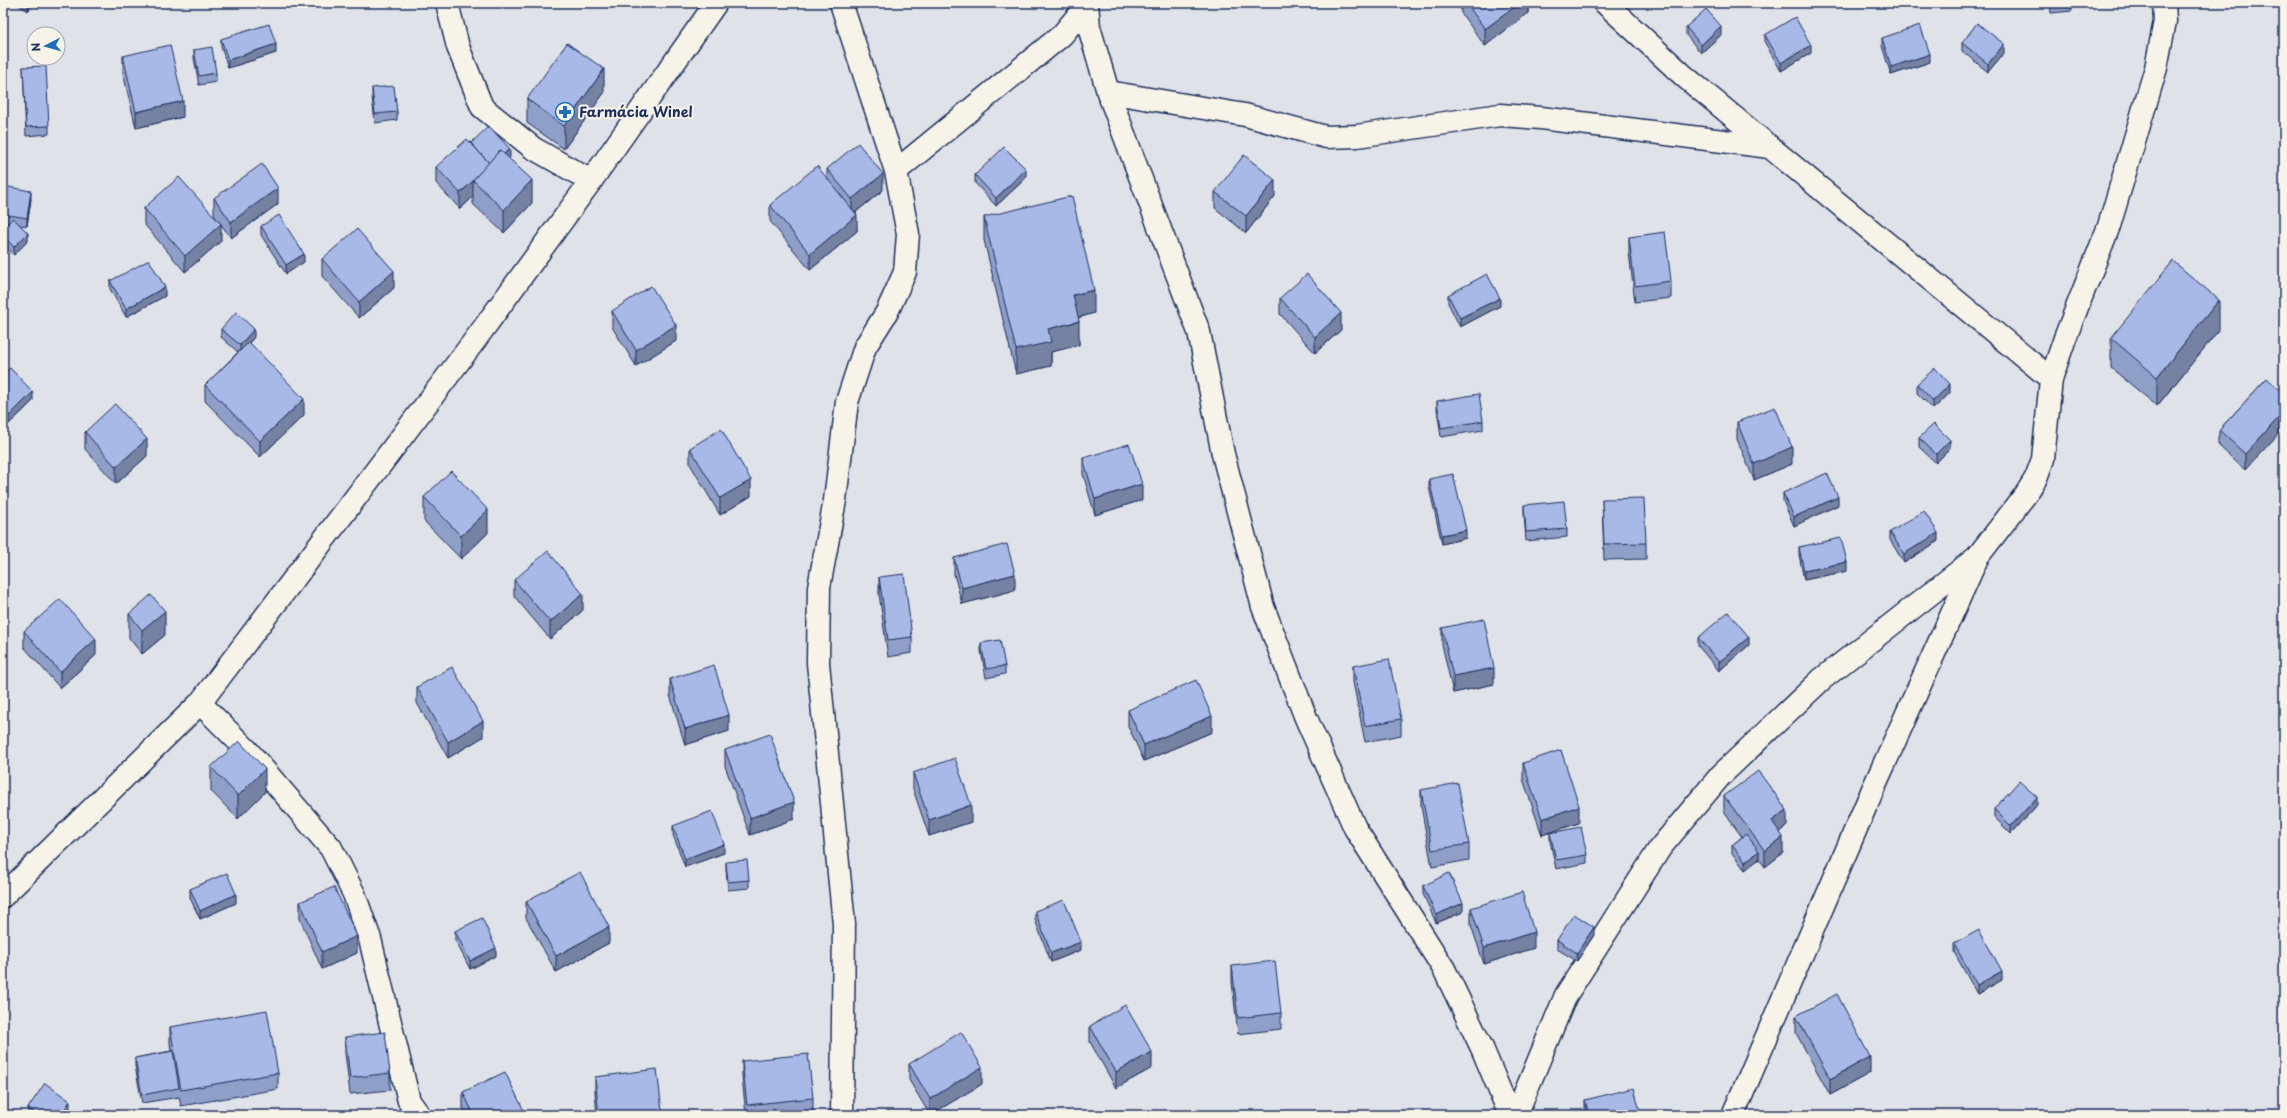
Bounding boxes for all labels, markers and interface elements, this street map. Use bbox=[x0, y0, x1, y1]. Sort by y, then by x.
north arrow bbox=[26, 26, 66, 66]
text: N bbox=[27, 42, 44, 52]
pharmacy icon: Farmácia Winel bbox=[554, 101, 576, 123]
place label: Farmácia Winel bbox=[579, 101, 693, 122]

